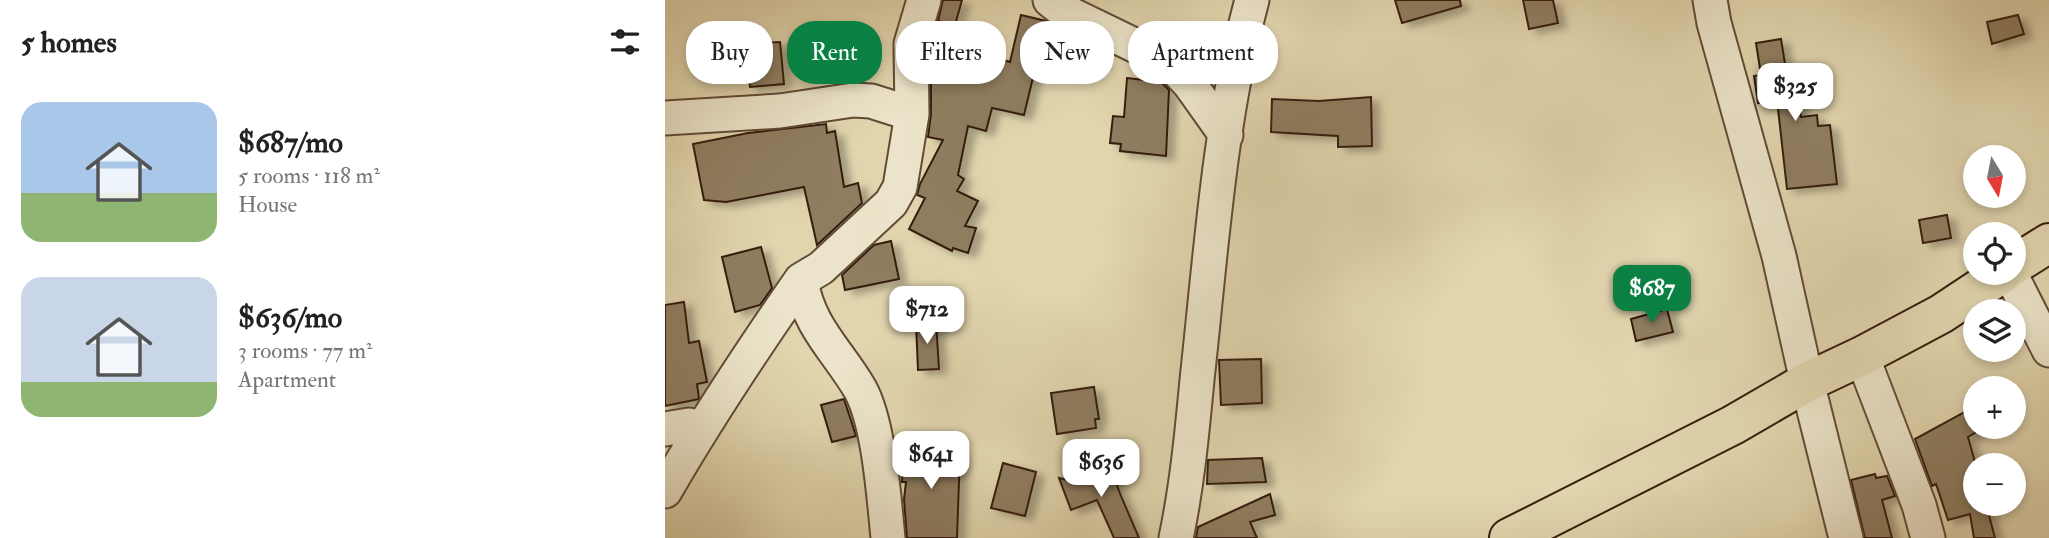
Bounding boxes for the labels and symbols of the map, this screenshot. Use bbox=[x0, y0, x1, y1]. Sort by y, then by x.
pin: $325 bbox=[1754, 64, 1836, 123]
north arrow bbox=[1963, 145, 2027, 208]
pin: $687 bbox=[1611, 266, 1693, 325]
pin: $712 bbox=[886, 286, 968, 346]
pin: $641 bbox=[890, 432, 972, 491]
pin: $636 bbox=[1060, 440, 1142, 499]

